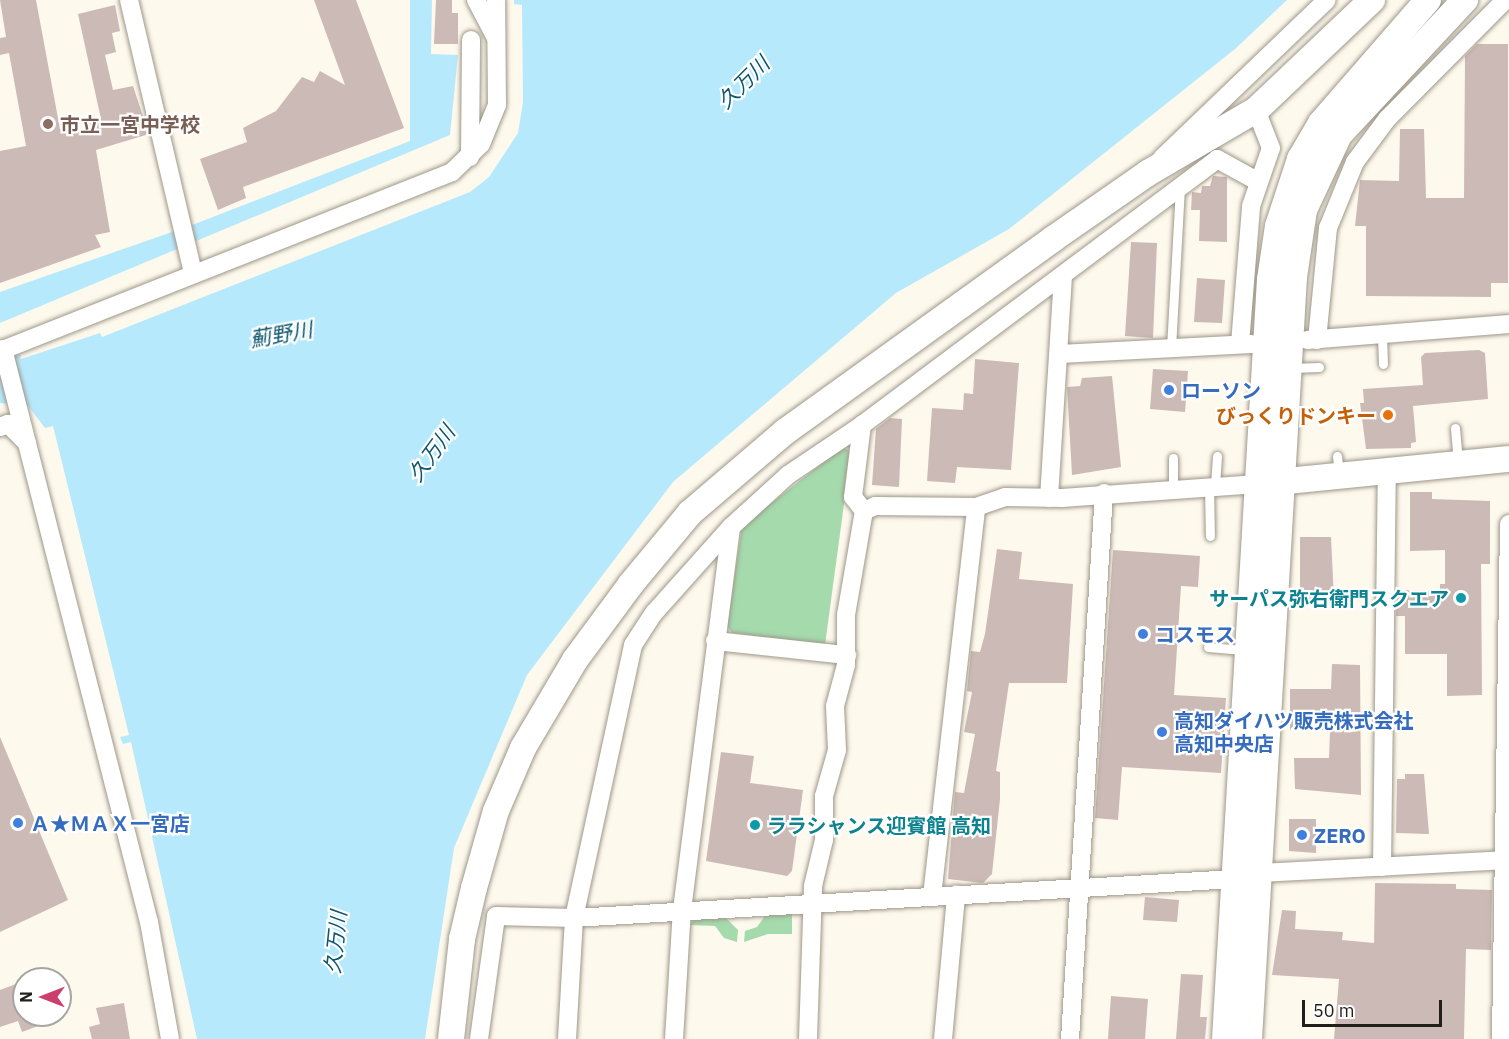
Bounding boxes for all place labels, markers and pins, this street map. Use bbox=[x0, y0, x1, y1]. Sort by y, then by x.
place label: 市立一宮中学校 bbox=[60, 112, 200, 136]
marker: 市立一宮中学校 bbox=[41, 117, 55, 131]
place label: ローソン bbox=[1181, 378, 1261, 402]
marker: ローソン bbox=[1162, 383, 1176, 397]
place label: びっくりドンキー bbox=[1216, 403, 1376, 427]
marker: びっくりドンキー bbox=[1381, 408, 1395, 422]
place label: サーパス弥右衛門スクエア bbox=[1209, 586, 1449, 610]
marker: サーパス弥右衛門スクエア bbox=[1454, 591, 1468, 605]
place label: コスモス bbox=[1155, 622, 1235, 646]
marker: コスモス bbox=[1136, 627, 1150, 641]
place label: 高知ダイハツ販売株式会社 高知中央店 bbox=[1174, 708, 1414, 755]
marker: 高知ダイハツ販売株式会社 高知中央店 bbox=[1155, 725, 1169, 739]
place label: Ａ★ＭＡＸ一宮店 bbox=[30, 811, 190, 835]
place label: ララシャンス迎賓館 高知 bbox=[767, 813, 992, 837]
marker: Ａ★ＭＡＸ一宮店 bbox=[11, 816, 25, 830]
marker: ララシャンス迎賓館 高知 bbox=[748, 818, 762, 832]
place label: ZERO bbox=[1314, 823, 1366, 847]
marker: ZERO bbox=[1295, 828, 1309, 842]

